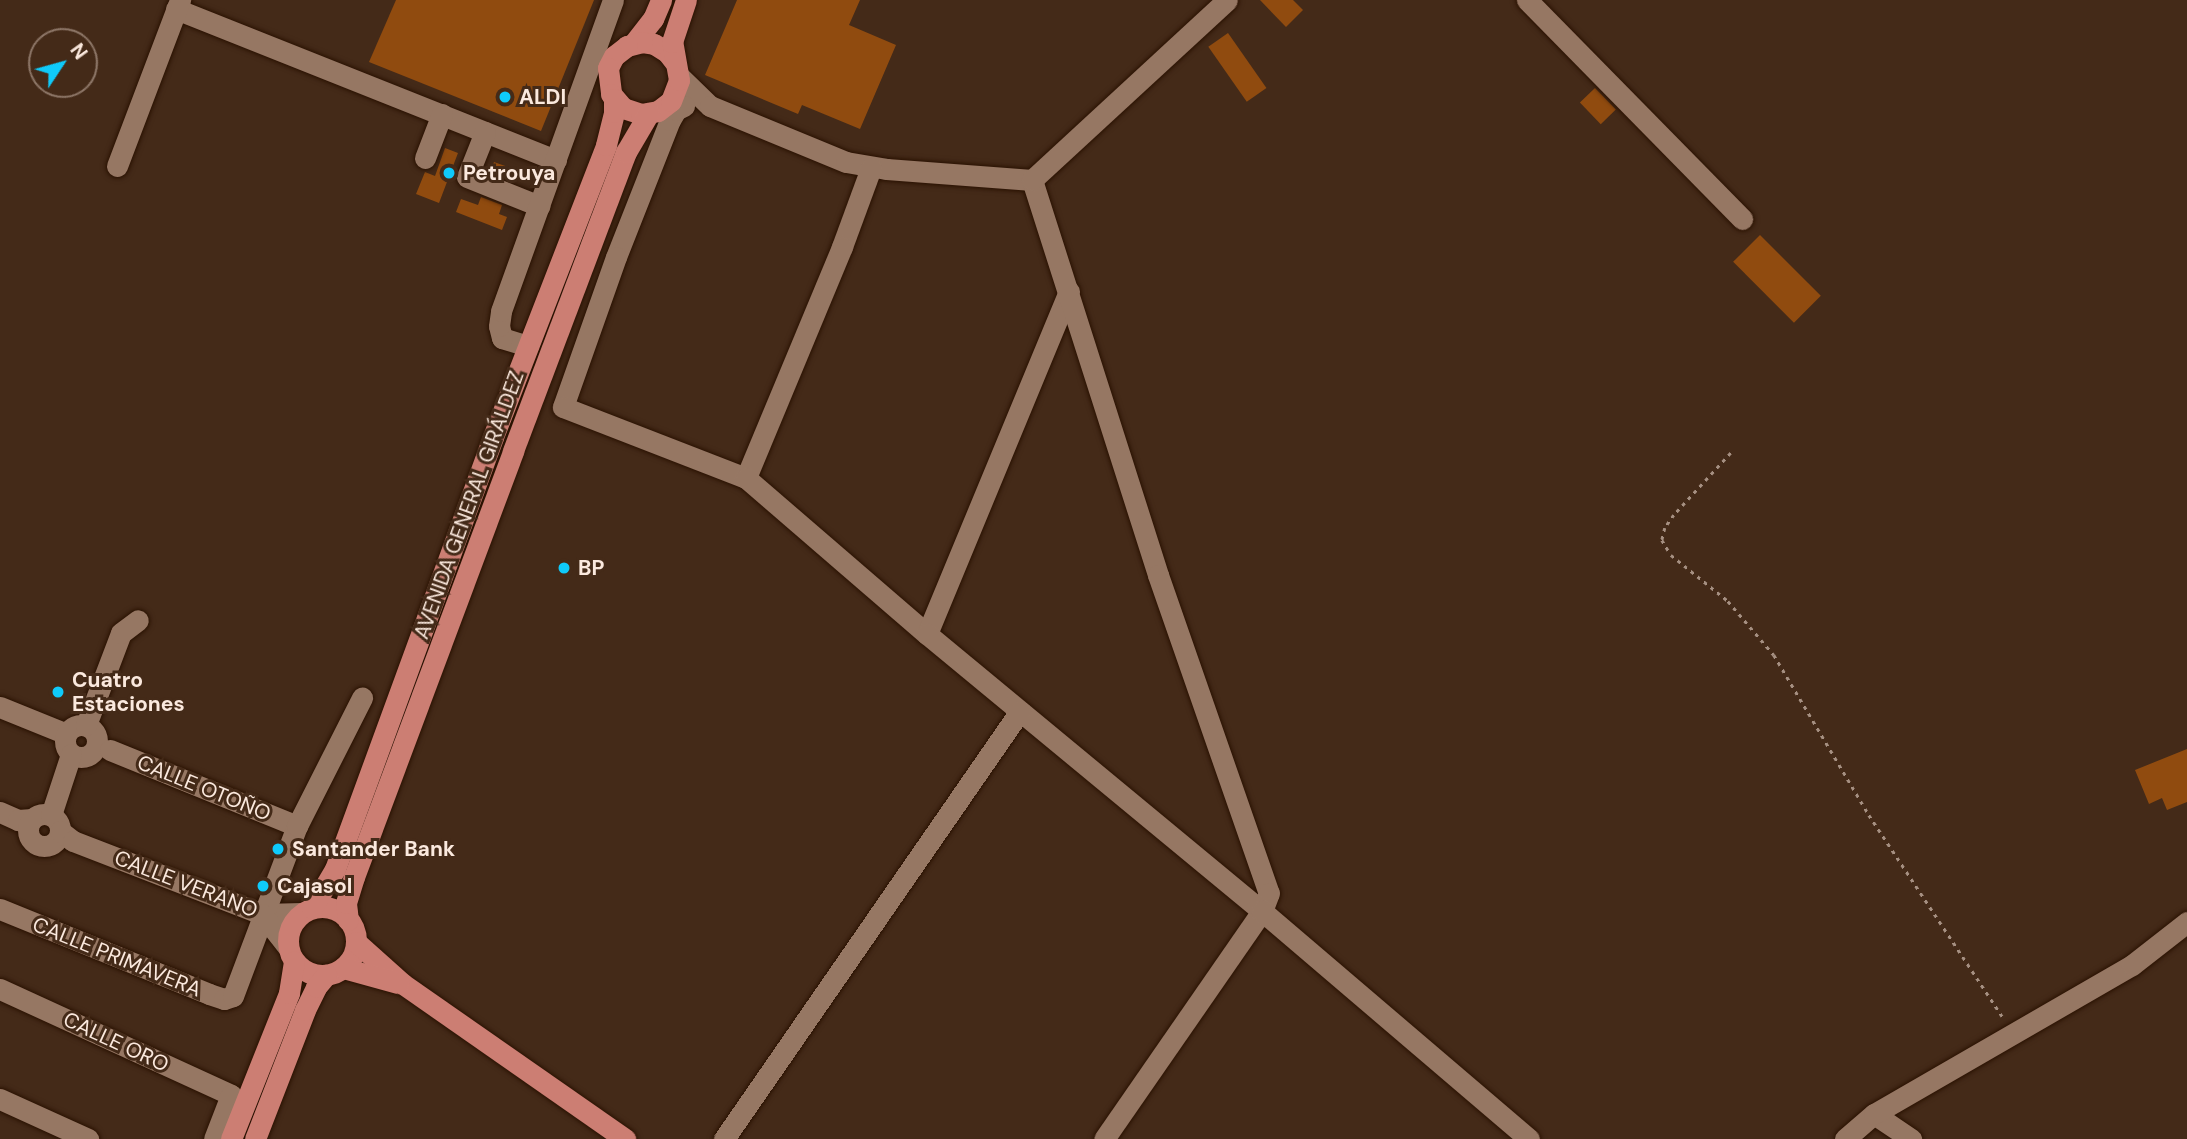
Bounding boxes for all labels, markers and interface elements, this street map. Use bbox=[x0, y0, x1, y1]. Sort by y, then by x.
north arrow bbox=[28, 28, 98, 98]
text: N bbox=[65, 39, 93, 64]
place label: ALDI bbox=[519, 84, 566, 110]
marker: ALDI bbox=[497, 89, 513, 105]
place label: Petrouya bbox=[463, 160, 555, 186]
marker: Petrouya bbox=[441, 165, 457, 181]
street label: AVENIDA GENERAL GIRÁLDEZ bbox=[409, 368, 529, 642]
place label: BP bbox=[578, 555, 604, 581]
marker: BP bbox=[556, 560, 572, 576]
place label: Cuatro Estaciones bbox=[72, 667, 185, 717]
marker: Cuatro Estaciones bbox=[50, 684, 66, 700]
street label: CALLE OTOÑO bbox=[134, 750, 274, 826]
place label: Santander Bank bbox=[292, 836, 455, 862]
marker: Santander Bank bbox=[270, 841, 286, 857]
street label: CALLE VERANO bbox=[111, 845, 261, 923]
place label: Cajasol bbox=[277, 873, 352, 899]
marker: Cajasol bbox=[255, 878, 271, 894]
street label: CALLE PRIMAVERA bbox=[29, 912, 205, 1002]
street label: CALLE ORO bbox=[59, 1007, 173, 1077]

